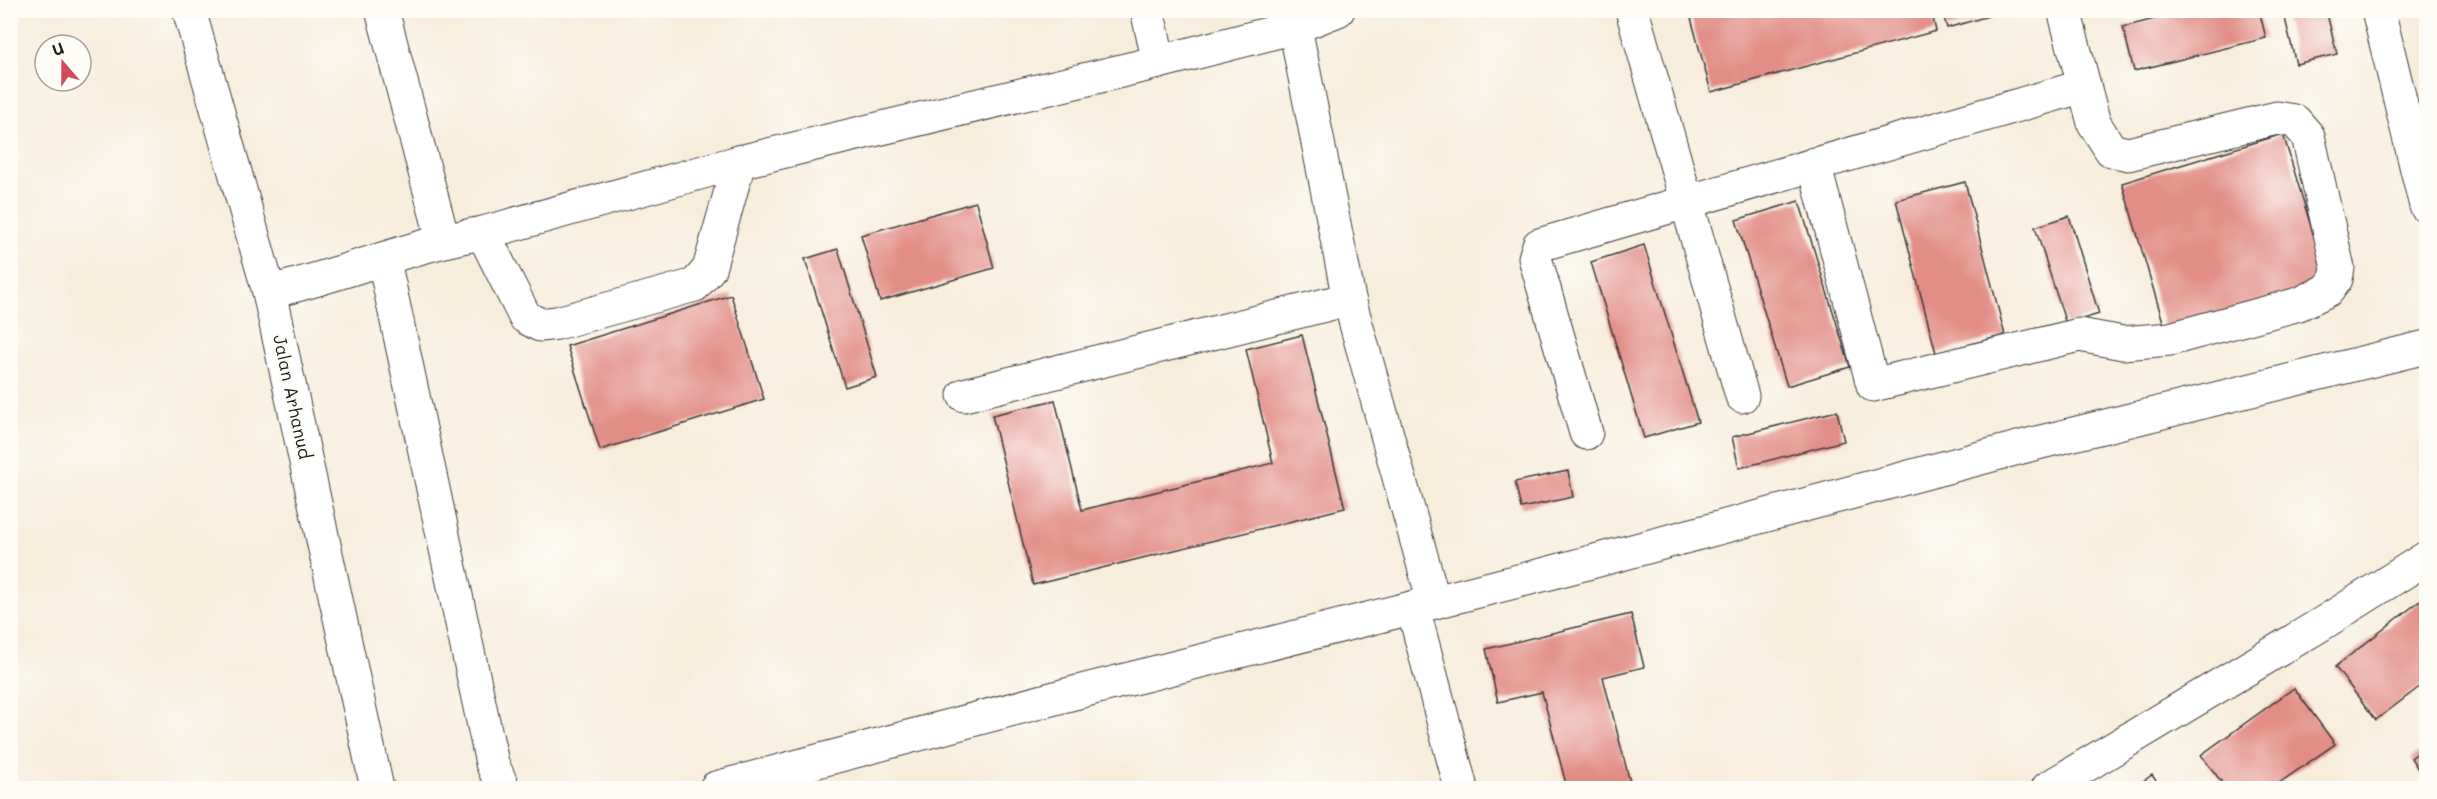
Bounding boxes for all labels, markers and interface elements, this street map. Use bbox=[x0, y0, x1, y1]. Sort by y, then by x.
north arrow bbox=[33, 33, 93, 93]
text: U bbox=[49, 37, 67, 60]
street label: Jalan Arhanud bbox=[268, 332, 318, 461]

